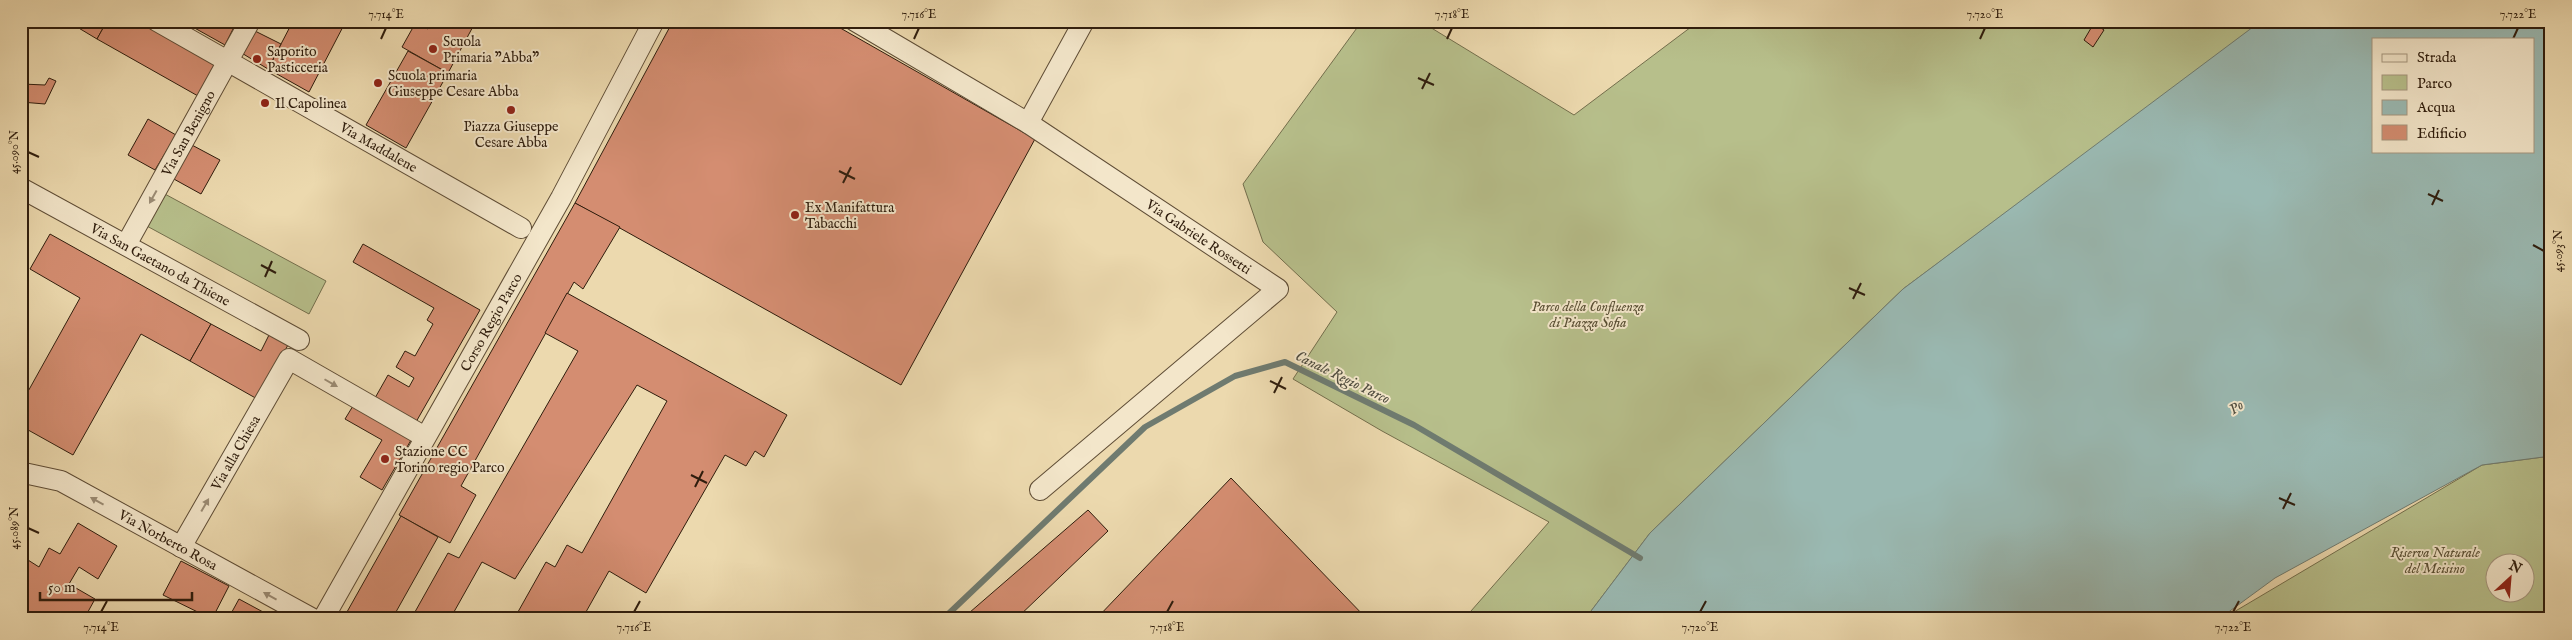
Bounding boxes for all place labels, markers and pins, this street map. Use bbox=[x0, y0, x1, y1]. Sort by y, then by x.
place label: Scuola Primaria "Abba" bbox=[443, 33, 539, 67]
place label: Saporito Pasticceria bbox=[267, 43, 329, 77]
marker: Scuola Primaria "Abba" bbox=[427, 43, 439, 55]
marker: Saporito Pasticceria bbox=[251, 53, 263, 65]
place label: Scuola primaria Giuseppe Cesare Abba bbox=[388, 67, 520, 101]
marker: Scuola primaria Giuseppe Cesare Abba bbox=[372, 77, 384, 89]
place label: Il Capolinea bbox=[275, 95, 348, 113]
marker: Il Capolinea bbox=[259, 97, 271, 109]
marker: Piazza Giuseppe Cesare Abba bbox=[505, 104, 517, 116]
place label: Piazza Giuseppe Cesare Abba bbox=[464, 118, 559, 152]
place label: Ex Manifattura Tabacchi bbox=[805, 199, 895, 233]
marker: Ex Manifattura Tabacchi bbox=[789, 209, 801, 221]
place label: Stazione CC Torino regio Parco bbox=[395, 443, 505, 477]
marker: Stazione CC Torino regio Parco bbox=[379, 453, 391, 465]

